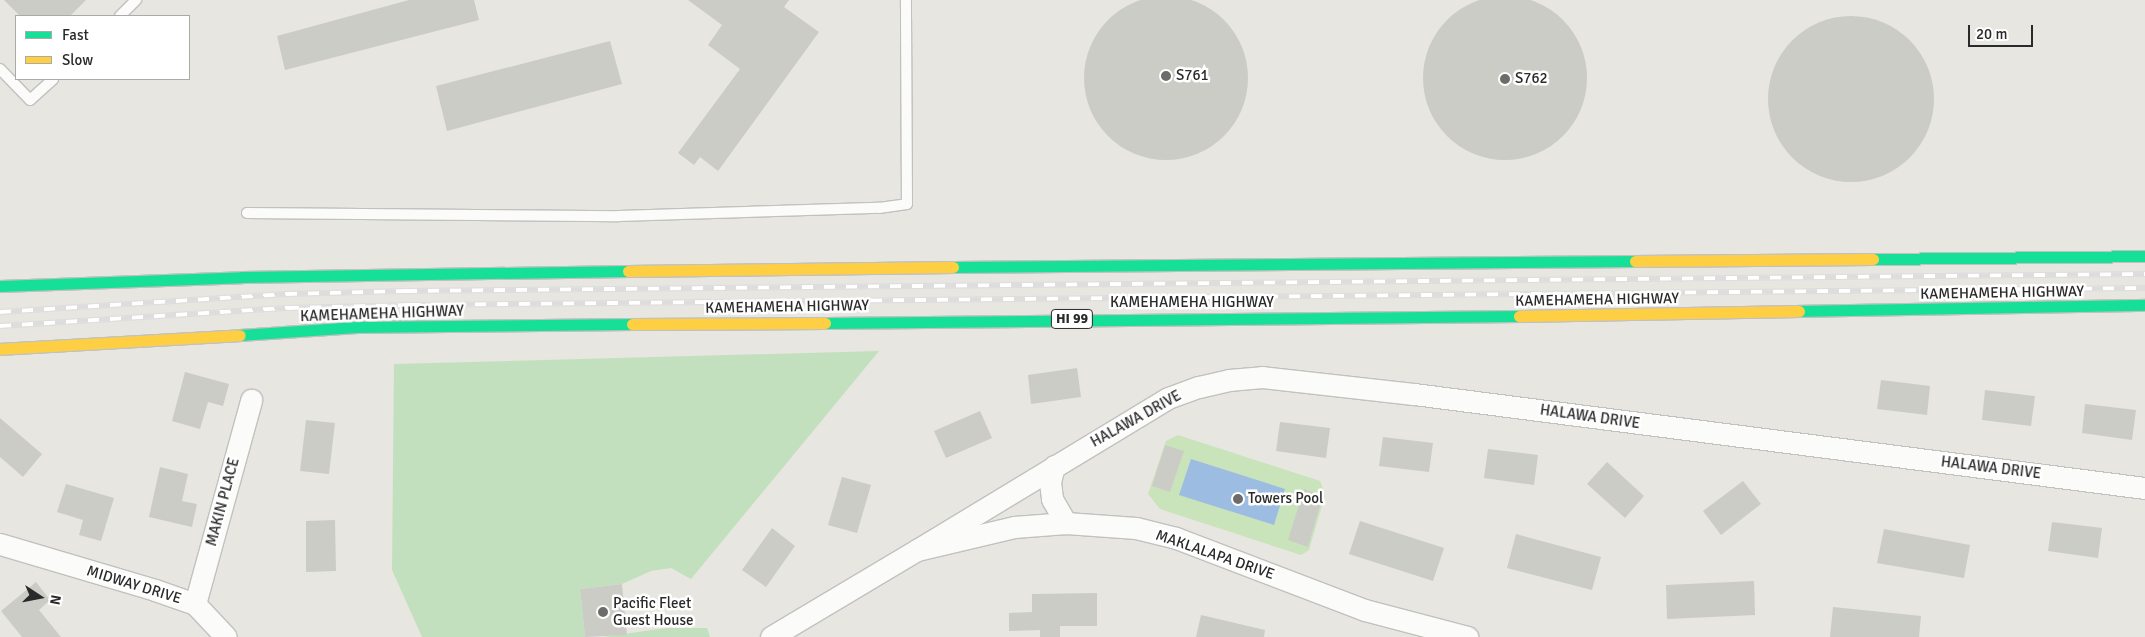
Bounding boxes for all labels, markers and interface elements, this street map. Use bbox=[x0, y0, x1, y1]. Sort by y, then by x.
legend bbox=[15, 15, 190, 80]
scale bar bbox=[1970, 15, 2035, 47]
text: 20 m bbox=[1976, 25, 2007, 43]
text: Fast bbox=[62, 26, 89, 44]
text: Slow bbox=[62, 51, 93, 69]
place label: S761 bbox=[1176, 67, 1209, 85]
marker: S761 bbox=[1160, 70, 1172, 82]
place label: S762 bbox=[1515, 70, 1548, 88]
marker: S762 bbox=[1499, 73, 1511, 85]
street label: KAMEHAMEHA HIGHWAY bbox=[1920, 283, 2084, 303]
street label: KAMEHAMEHA HIGHWAY bbox=[1515, 290, 1679, 310]
street label: KAMEHAMEHA HIGHWAY bbox=[1110, 294, 1274, 312]
street label: KAMEHAMEHA HIGHWAY bbox=[705, 297, 869, 317]
street label: KAMEHAMEHA HIGHWAY bbox=[300, 302, 464, 326]
road number: HI 99 bbox=[1051, 308, 1093, 330]
street label: HALAWA DRIVE bbox=[1088, 387, 1184, 451]
street label: HALAWA DRIVE bbox=[1539, 401, 1641, 433]
street label: HALAWA DRIVE bbox=[1940, 453, 2042, 483]
street label: MAKIN PLACE bbox=[203, 456, 243, 548]
place label: Towers Pool bbox=[1248, 490, 1323, 508]
marker: Towers Pool bbox=[1232, 493, 1244, 505]
street label: MAKLALAPA DRIVE bbox=[1153, 526, 1277, 584]
street label: MIDWAY DRIVE bbox=[84, 562, 184, 608]
north arrow bbox=[15, 572, 65, 622]
text: N bbox=[46, 594, 64, 606]
place label: Pacific Fleet Guest House bbox=[613, 594, 694, 629]
marker: Pacific Fleet Guest House bbox=[597, 606, 609, 618]

